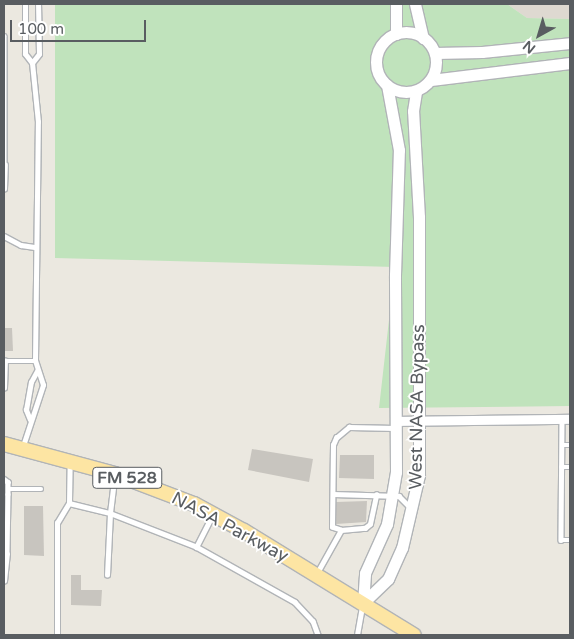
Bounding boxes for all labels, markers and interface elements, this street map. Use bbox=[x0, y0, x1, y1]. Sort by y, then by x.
scale bar bbox=[12, 10, 149, 42]
north arrow bbox=[514, 10, 564, 60]
text: 100 m bbox=[18, 20, 64, 38]
text: N bbox=[520, 37, 539, 57]
street label: West NASA Bypass bbox=[405, 324, 429, 490]
road number: FM 528 bbox=[92, 464, 162, 492]
street label: NASA Parkway bbox=[168, 487, 292, 567]

